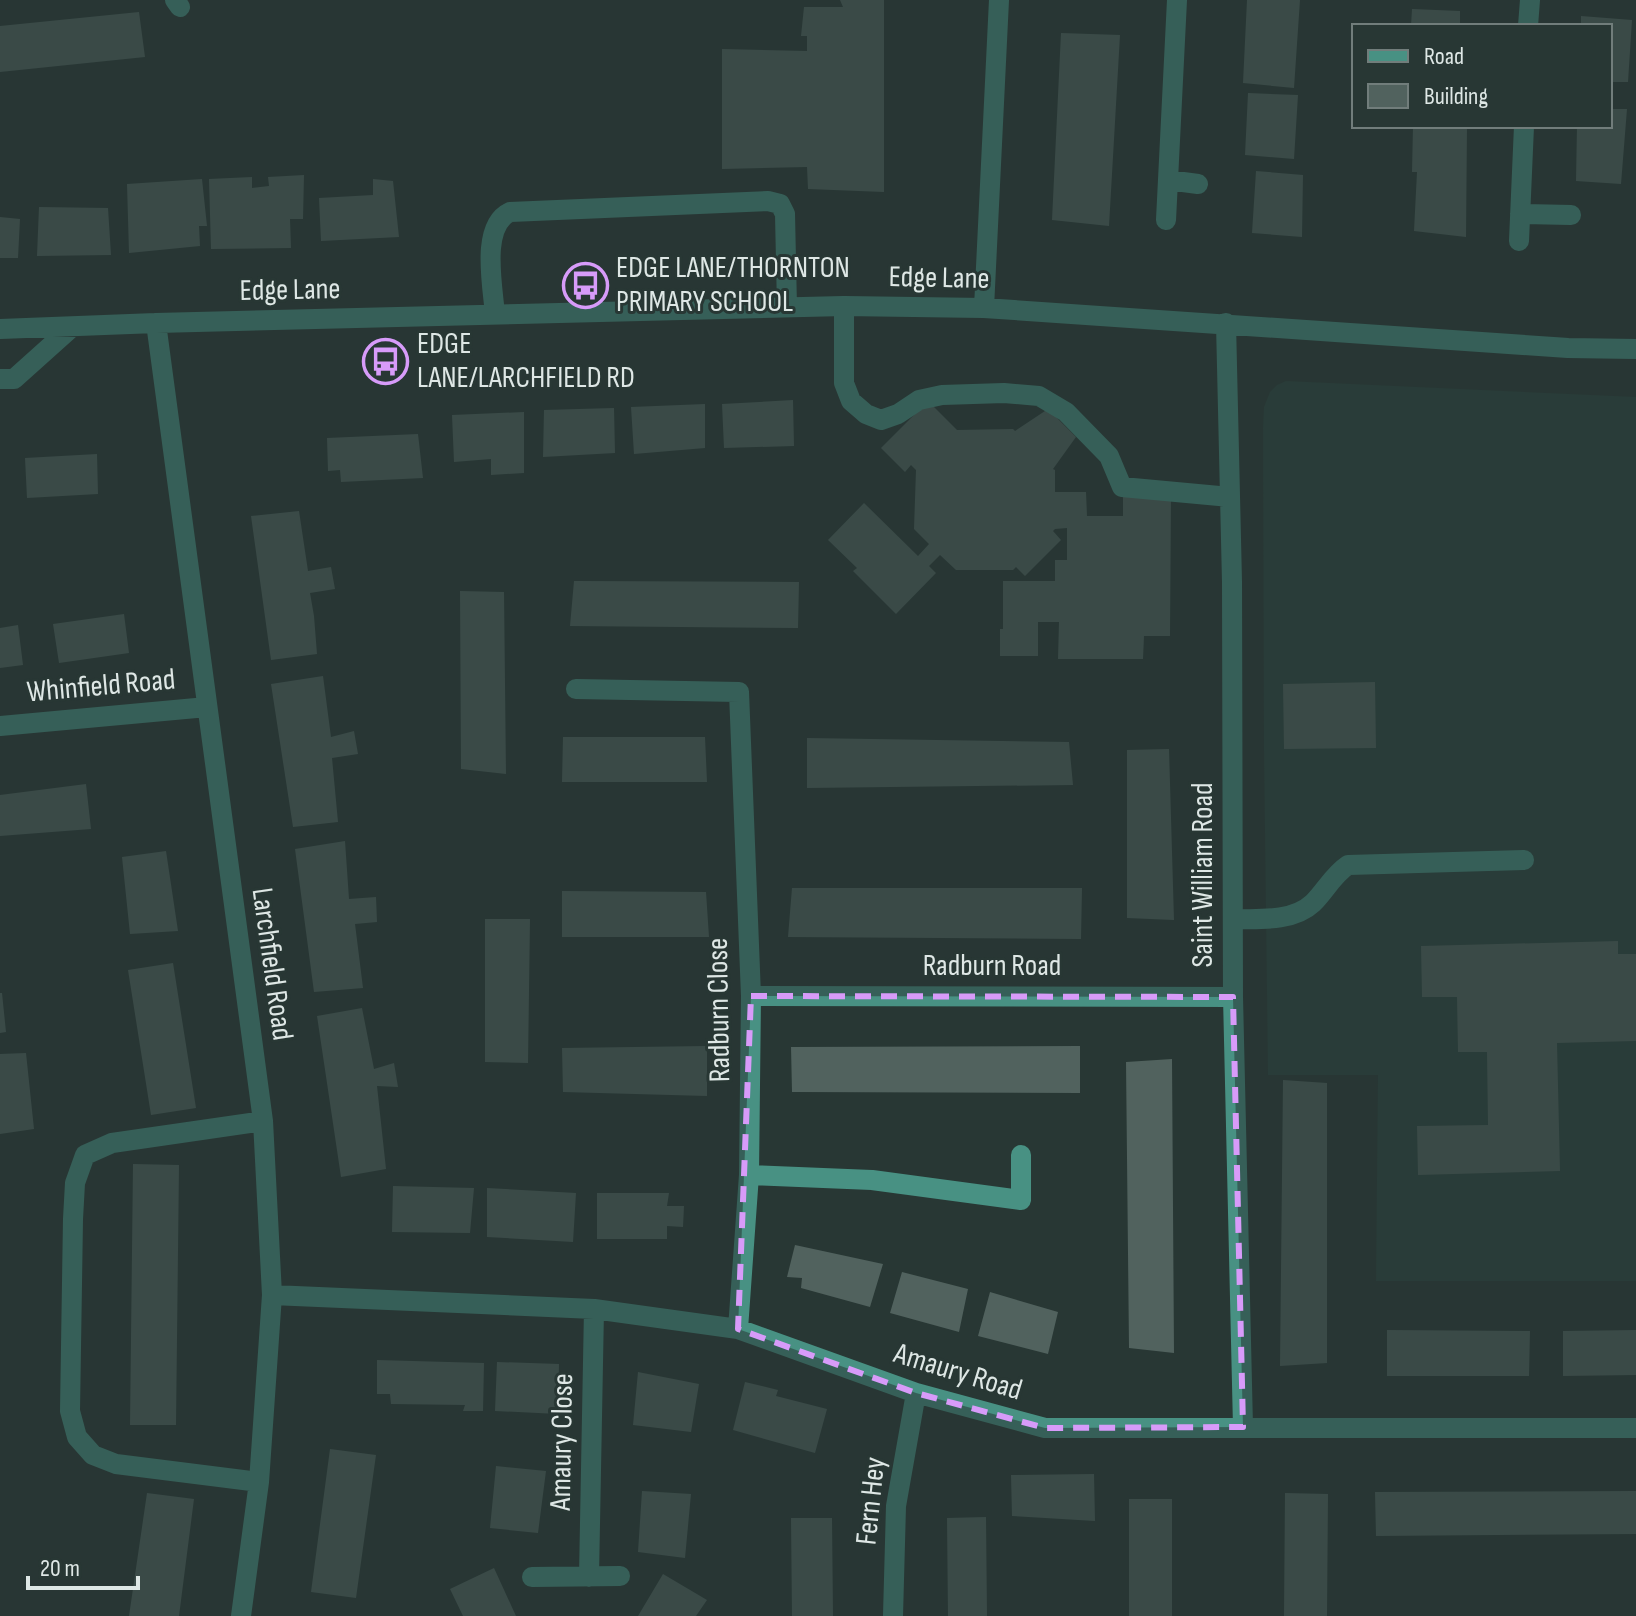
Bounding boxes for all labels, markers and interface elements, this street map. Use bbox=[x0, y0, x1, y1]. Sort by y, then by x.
legend bbox=[1352, 24, 1612, 128]
text: Road bbox=[1424, 42, 1464, 71]
text: Building bbox=[1424, 82, 1488, 111]
place label: EDGE LANE/THORNTON PRIMARY SCHOOL bbox=[616, 250, 850, 320]
street label: Edge Lane bbox=[888, 259, 990, 297]
bus stop icon: EDGE LANE/THORNTON PRIMARY SCHOOL bbox=[561, 261, 609, 309]
street label: Edge Lane bbox=[239, 271, 341, 309]
place label: EDGE LANE/LARCHFIELD RD bbox=[417, 326, 635, 396]
bus stop icon: EDGE LANE/LARCHFIELD RD bbox=[362, 337, 410, 385]
street label: Whinfield Road bbox=[25, 662, 177, 710]
street label: Saint William Road bbox=[1185, 783, 1221, 967]
street label: Larchfield Road bbox=[243, 885, 301, 1043]
street label: Radburn Close bbox=[700, 938, 738, 1082]
street label: Radburn Road bbox=[923, 948, 1061, 984]
street label: Amaury Road bbox=[889, 1335, 1026, 1409]
street label: Amaury Close bbox=[543, 1373, 581, 1512]
street label: Fern Hey bbox=[849, 1455, 894, 1547]
scale bar bbox=[28, 1540, 138, 1590]
text: 20 m bbox=[40, 1554, 80, 1583]

